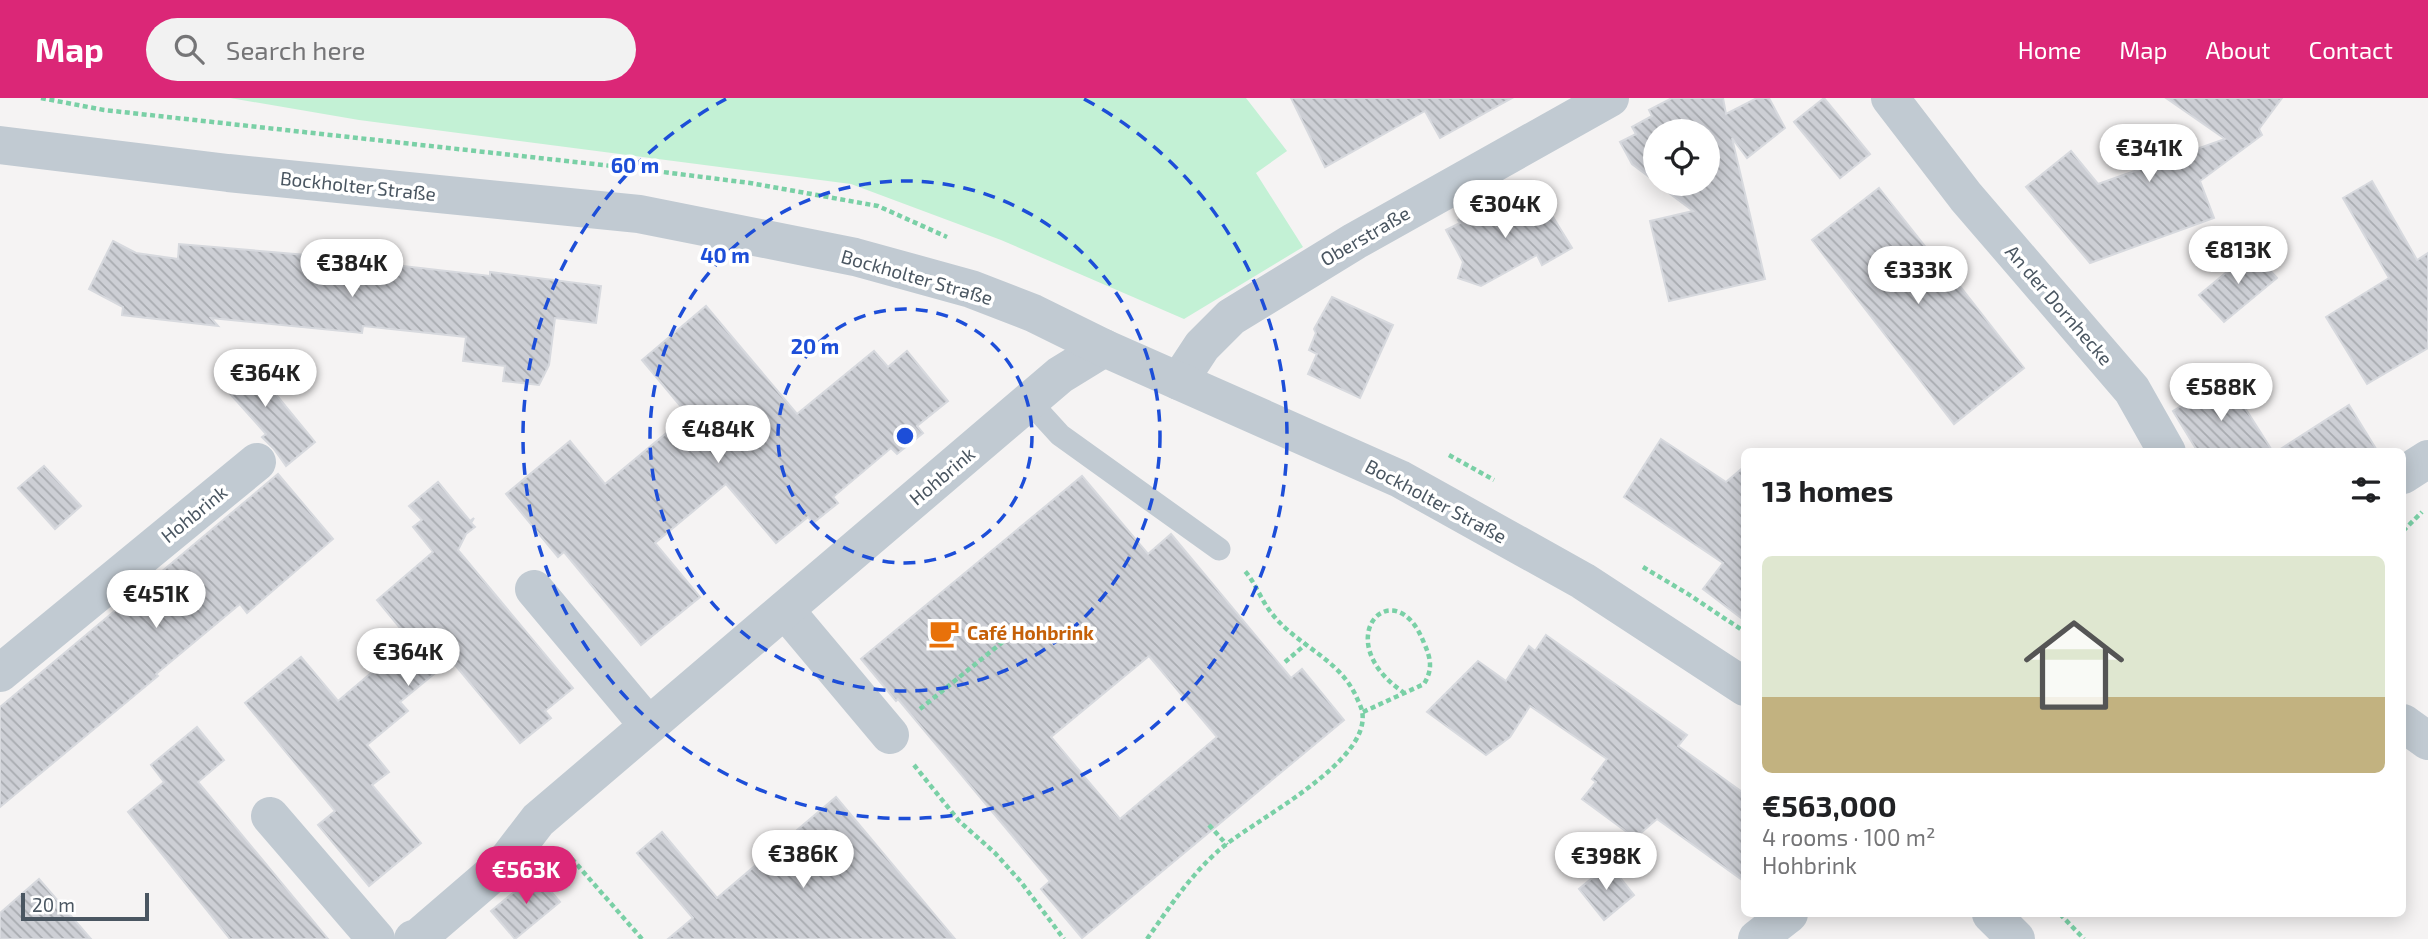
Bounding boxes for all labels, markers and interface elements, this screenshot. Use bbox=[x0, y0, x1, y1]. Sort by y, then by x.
search box bbox=[146, 18, 636, 81]
text: Map bbox=[35, 29, 104, 69]
icon: search bbox=[170, 30, 208, 68]
text: Search here bbox=[226, 34, 365, 65]
text: Home bbox=[2018, 35, 2081, 64]
text: Map bbox=[2119, 35, 2167, 64]
text: About bbox=[2205, 35, 2271, 64]
text: Contact bbox=[2309, 35, 2393, 64]
map controls bbox=[1643, 119, 1720, 196]
button: locate bbox=[1643, 119, 1720, 196]
pin: €341K bbox=[2100, 125, 2198, 184]
text: €341K bbox=[2116, 133, 2182, 161]
text: 60 m bbox=[611, 152, 659, 177]
street label: Bockholter Straße bbox=[279, 166, 437, 205]
pin: €304K bbox=[1456, 180, 1554, 240]
text: €304K bbox=[1469, 189, 1541, 217]
street label: Oberstraße bbox=[1316, 201, 1414, 270]
pin: €813K bbox=[2189, 226, 2287, 286]
text: €813K bbox=[2205, 235, 2271, 263]
pin: €384K bbox=[303, 240, 401, 299]
street label: An der Dornhecke bbox=[2001, 240, 2118, 370]
text: 40 m bbox=[700, 242, 750, 267]
street label: Bockholter Straße bbox=[839, 244, 996, 309]
pin: €333K bbox=[1869, 246, 1967, 306]
text: €384K bbox=[316, 248, 388, 276]
text: €333K bbox=[1884, 255, 1952, 283]
text: 20 m bbox=[791, 333, 839, 358]
pin: €364K bbox=[216, 350, 314, 409]
text: €364K bbox=[230, 358, 300, 386]
pin: €588K bbox=[2172, 364, 2270, 423]
text: €588K bbox=[2186, 372, 2256, 400]
pin: €484K bbox=[669, 406, 767, 465]
text: €484K bbox=[682, 414, 754, 442]
centre of rings bbox=[893, 424, 917, 448]
street label: Hohbrink bbox=[904, 441, 979, 510]
street label: Bockholter Straße bbox=[1362, 454, 1511, 547]
icon: filters bbox=[2347, 471, 2385, 509]
text: 13 homes bbox=[1762, 472, 1893, 508]
street label: Hohbrink bbox=[156, 480, 232, 547]
pin: €451K bbox=[107, 570, 205, 630]
text: €451K bbox=[123, 579, 189, 607]
icon: home bbox=[2011, 602, 2137, 728]
cafe icon: Café Hohbrink bbox=[927, 616, 961, 650]
place label: Café Hohbrink bbox=[967, 621, 1094, 644]
pin: €364K bbox=[359, 628, 457, 688]
text: €364K bbox=[373, 637, 443, 665]
text: €563,000 bbox=[1762, 787, 1897, 823]
text: 4 rooms · 100 m² bbox=[1762, 823, 1936, 851]
pin: €386K bbox=[754, 830, 852, 890]
pin: €398K bbox=[1557, 832, 1655, 892]
text: €386K bbox=[768, 839, 838, 867]
text: €398K bbox=[1571, 841, 1641, 869]
pin: €563K bbox=[477, 846, 575, 906]
text: Hohbrink bbox=[1762, 851, 1857, 879]
text: €563K bbox=[492, 855, 560, 883]
scale bar bbox=[21, 890, 149, 922]
text: 20 m bbox=[32, 893, 75, 916]

